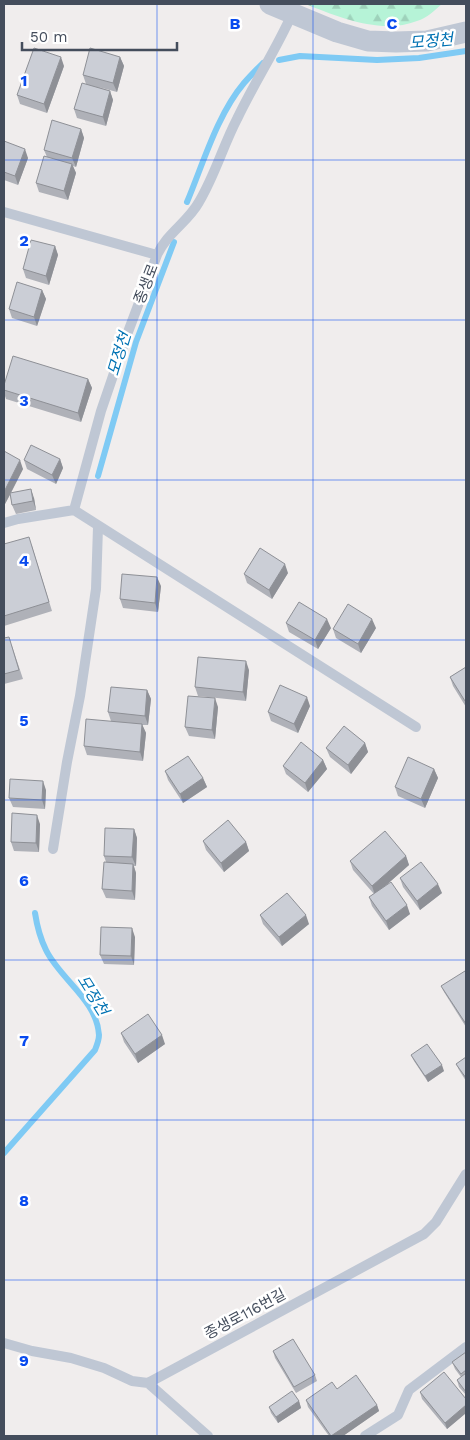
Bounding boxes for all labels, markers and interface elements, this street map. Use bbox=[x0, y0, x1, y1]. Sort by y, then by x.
text: B bbox=[230, 14, 241, 33]
text: C bbox=[387, 14, 398, 33]
scale bar bbox=[22, 20, 178, 52]
text: 50 m bbox=[30, 28, 67, 46]
water label: 모정천 bbox=[408, 29, 456, 52]
text: 1 bbox=[21, 71, 27, 90]
text: 2 bbox=[19, 231, 29, 250]
street label: 종생로 bbox=[130, 261, 162, 307]
water label: 모정천 bbox=[103, 328, 135, 378]
text: 3 bbox=[19, 391, 29, 410]
text: 4 bbox=[19, 551, 29, 570]
text: 5 bbox=[19, 711, 29, 730]
text: 6 bbox=[19, 871, 29, 890]
water label: 모정천 bbox=[73, 971, 114, 1021]
text: 7 bbox=[19, 1031, 29, 1050]
text: 8 bbox=[19, 1191, 29, 1210]
street label: 종생로116번길 bbox=[201, 1285, 289, 1343]
text: 9 bbox=[19, 1351, 29, 1370]

